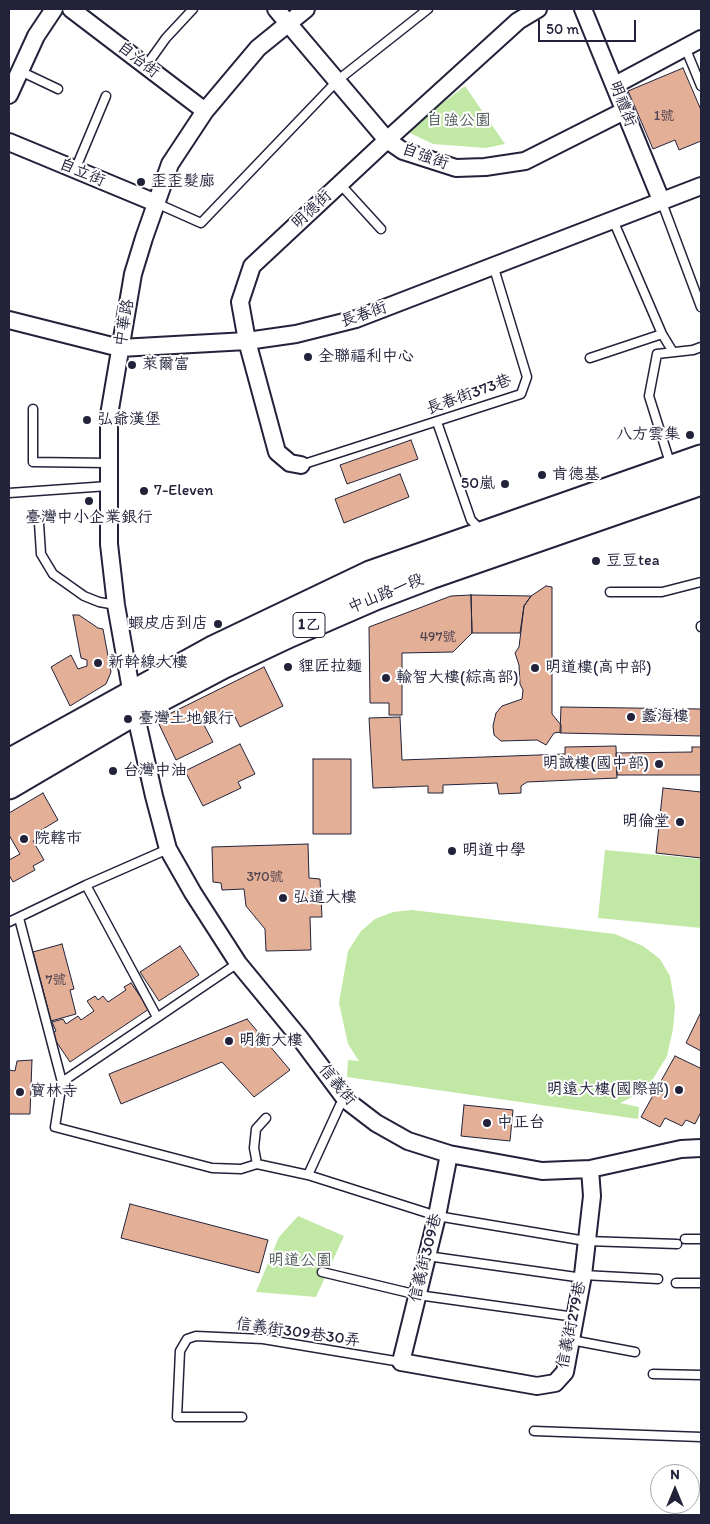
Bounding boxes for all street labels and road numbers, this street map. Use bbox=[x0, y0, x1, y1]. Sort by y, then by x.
street label: 自治街 bbox=[113, 38, 163, 82]
street label: 明禮街 bbox=[604, 78, 640, 130]
street label: 自強街 bbox=[399, 140, 451, 174]
street label: 自立街 bbox=[56, 155, 108, 191]
street label: 明德街 bbox=[288, 187, 336, 233]
street label: 中華路 bbox=[111, 298, 139, 348]
street label: 長春街 bbox=[338, 298, 390, 332]
street label: 長春街373巷 bbox=[424, 371, 514, 419]
street label: 中山路一段 bbox=[345, 570, 427, 618]
road number: 1乙 bbox=[293, 612, 325, 638]
street label: 信義街 bbox=[314, 1060, 360, 1110]
street label: 信義街309巷 bbox=[406, 1212, 446, 1304]
street label: 信義街279巷 bbox=[553, 1280, 591, 1370]
street label: 信義街309巷30弄 bbox=[235, 1315, 361, 1351]

